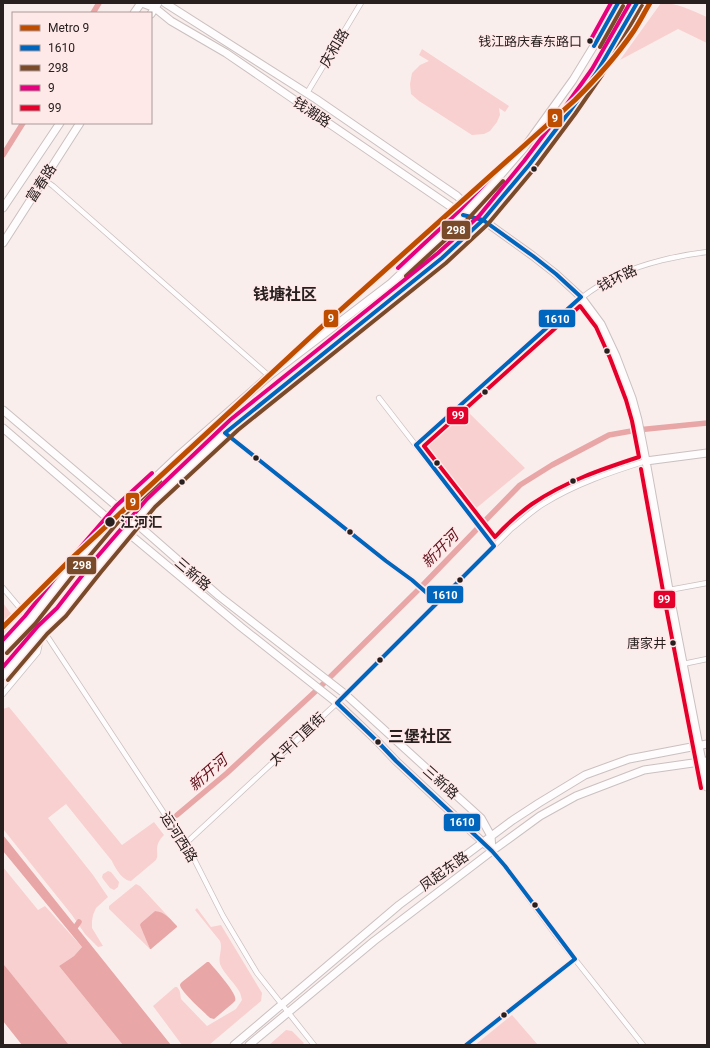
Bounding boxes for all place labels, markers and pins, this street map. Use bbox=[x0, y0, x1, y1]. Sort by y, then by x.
place label: 钱江路庆春东路口 bbox=[478, 34, 582, 49]
marker: 钱江路庆春东路口 bbox=[585, 36, 595, 46]
unlabelled marker bbox=[529, 164, 539, 174]
unlabelled marker bbox=[602, 346, 612, 356]
unlabelled marker bbox=[480, 387, 490, 397]
unlabelled marker bbox=[251, 453, 261, 463]
unlabelled marker bbox=[432, 458, 442, 468]
unlabelled marker bbox=[568, 476, 578, 486]
unlabelled marker bbox=[177, 477, 187, 487]
place label: 江河汇 bbox=[120, 514, 162, 530]
marker: 江河汇 bbox=[103, 515, 117, 529]
unlabelled marker bbox=[345, 527, 355, 537]
unlabelled marker bbox=[455, 575, 465, 585]
place label: 唐家井 bbox=[627, 636, 666, 651]
marker: 唐家井 bbox=[668, 638, 678, 648]
unlabelled marker bbox=[375, 655, 385, 665]
unlabelled marker bbox=[373, 737, 383, 747]
unlabelled marker bbox=[530, 900, 540, 910]
unlabelled marker bbox=[499, 1010, 509, 1020]

